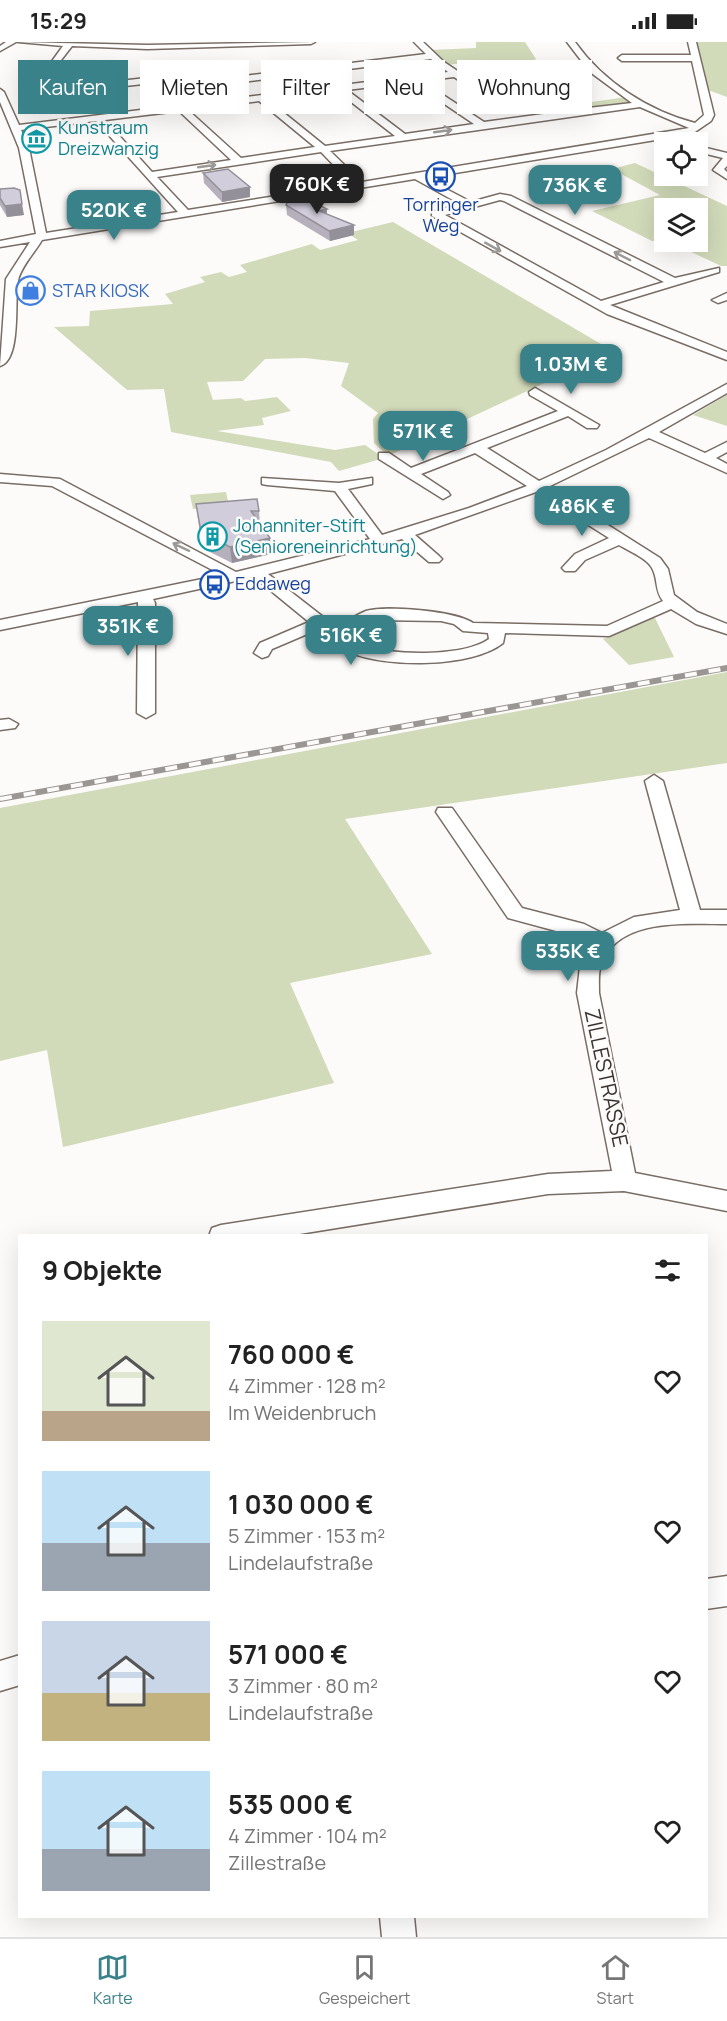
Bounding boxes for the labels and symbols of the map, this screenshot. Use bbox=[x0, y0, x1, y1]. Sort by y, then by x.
place label: Kunstraum Dreizwanzig bbox=[58, 115, 159, 160]
museum icon: Kunstraum Dreizwanzig bbox=[21, 122, 53, 154]
one-way arrow bbox=[432, 126, 452, 137]
bus stop icon: Torringer Weg bbox=[425, 160, 457, 192]
one-way arrow bbox=[197, 161, 217, 172]
pin: 760K € bbox=[268, 164, 366, 215]
pin: 736K € bbox=[526, 165, 624, 216]
pin: 520K € bbox=[65, 190, 163, 241]
place label: Torringer Weg bbox=[403, 192, 479, 237]
one-way arrow bbox=[484, 241, 501, 253]
one-way arrow bbox=[614, 250, 632, 261]
shop icon: STAR KIOSK bbox=[15, 275, 47, 307]
place label: STAR KIOSK bbox=[52, 278, 150, 302]
pin: 1.03M € bbox=[516, 344, 626, 395]
pin: 571K € bbox=[374, 411, 472, 462]
pin: 486K € bbox=[533, 486, 631, 537]
place label: Johanniter-Stift (Senioreneinrichtung) bbox=[233, 513, 418, 558]
building icon: Johanniter-Stift (Senioreneinrichtung) bbox=[196, 520, 228, 552]
one-way arrow bbox=[173, 541, 191, 553]
bus stop icon: Eddaweg bbox=[198, 568, 230, 600]
place label: Eddaweg bbox=[235, 571, 311, 595]
pin: 351K € bbox=[79, 606, 177, 657]
pin: 516K € bbox=[302, 615, 400, 666]
pin: 535K € bbox=[519, 931, 617, 982]
street label: ZILLESTRASSE bbox=[579, 1006, 635, 1149]

